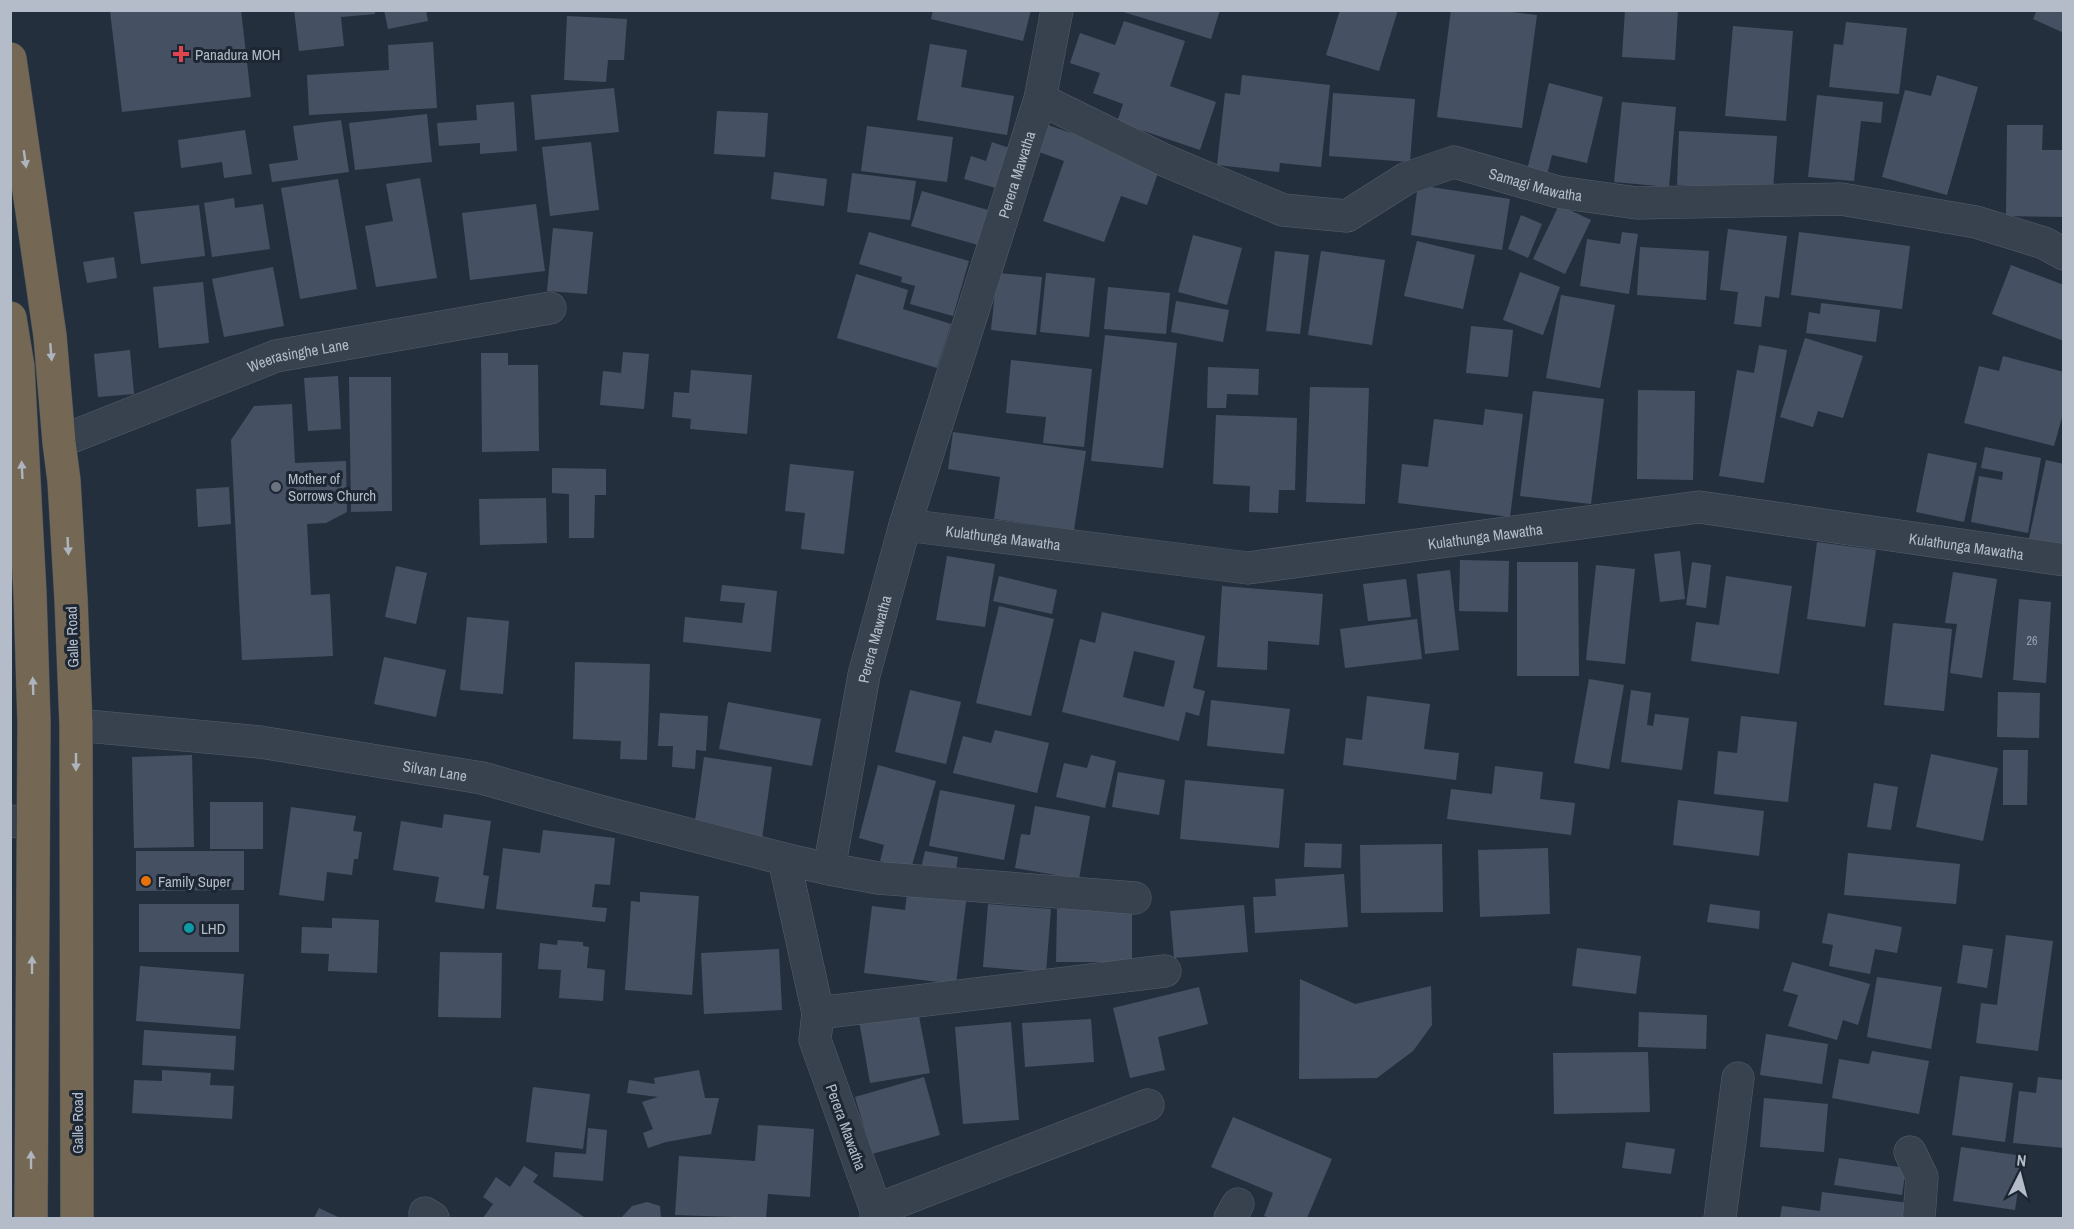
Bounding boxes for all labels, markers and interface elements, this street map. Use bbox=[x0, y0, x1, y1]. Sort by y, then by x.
place label: Panadura MOH bbox=[195, 44, 280, 65]
marker: Panadura MOH bbox=[172, 45, 190, 63]
street label: Perera Mawatha bbox=[992, 128, 1040, 221]
one-way arrow bbox=[20, 149, 29, 168]
street label: Samagi Mawatha bbox=[1487, 162, 1584, 206]
street label: Weerasinghe Lane bbox=[244, 333, 350, 377]
one-way arrow bbox=[47, 342, 56, 361]
one-way arrow bbox=[17, 461, 27, 480]
place label: Mother of Sorrows Church bbox=[288, 468, 376, 506]
marker: Mother of Sorrows Church bbox=[269, 480, 283, 494]
street label: Kulathunga Mawatha bbox=[1426, 518, 1544, 554]
street label: Kulathunga Mawatha bbox=[945, 520, 1062, 555]
street label: Kulathunga Mawatha bbox=[1908, 527, 2025, 565]
one-way arrow bbox=[63, 537, 73, 556]
street label: Perera Mawatha bbox=[852, 593, 896, 685]
street label: Galle Road bbox=[60, 606, 84, 668]
house number: 26 bbox=[2027, 633, 2037, 649]
one-way arrow bbox=[28, 677, 37, 696]
one-way arrow bbox=[71, 752, 81, 771]
street label: Silvan Lane bbox=[401, 755, 469, 786]
place label: Family Super bbox=[158, 871, 231, 892]
marker: Family Super bbox=[139, 874, 153, 888]
place label: LHD bbox=[201, 918, 226, 939]
marker: LHD bbox=[182, 921, 196, 935]
one-way arrow bbox=[27, 956, 37, 975]
street label: Perera Mawatha bbox=[821, 1081, 871, 1173]
street label: Galle Road bbox=[67, 1092, 88, 1154]
north arrow bbox=[1990, 1145, 2050, 1205]
text: N bbox=[2016, 1149, 2027, 1172]
one-way arrow bbox=[26, 1151, 36, 1170]

